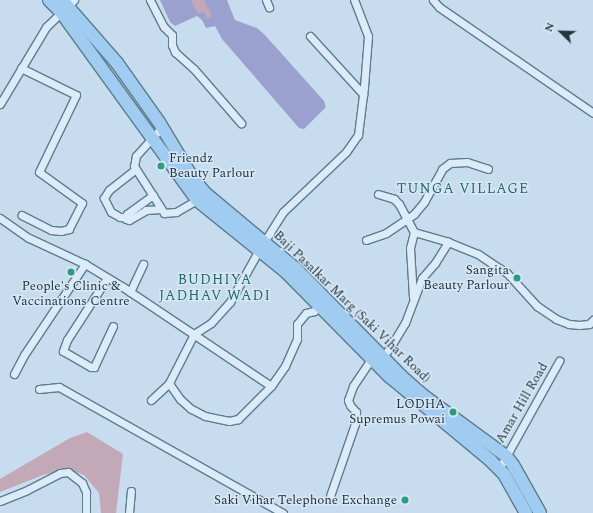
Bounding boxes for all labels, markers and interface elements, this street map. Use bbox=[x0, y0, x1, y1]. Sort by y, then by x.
north arrow bbox=[541, 12, 581, 52]
text: N bbox=[540, 20, 559, 35]
place label: Friendz Beauty Parlour bbox=[169, 151, 255, 182]
marker: Friendz Beauty Parlour bbox=[156, 161, 166, 171]
district label: TUNGA VILLAGE bbox=[397, 181, 529, 197]
street label: Baji Pasalkar Marg (Saki Vihar Road) bbox=[270, 228, 434, 386]
place label: Sangita Beauty Parlour bbox=[423, 263, 509, 294]
marker: People's Clinic & Vaccinations Centre bbox=[65, 266, 77, 278]
district label: BUDHIYA JADHAV WADI bbox=[159, 272, 271, 304]
marker: Sangita Beauty Parlour bbox=[512, 273, 522, 283]
place label: People's Clinic & Vaccinations Centre bbox=[12, 279, 130, 310]
street label: Amar Hill Road bbox=[493, 360, 551, 446]
place label: LODHA Supremus Powai bbox=[349, 397, 445, 428]
marker: LODHA Supremus Powai bbox=[448, 407, 458, 417]
place label: Saki Vihar Telephone Exchange bbox=[214, 492, 397, 508]
marker: Saki Vihar Telephone Exchange bbox=[400, 495, 410, 505]

